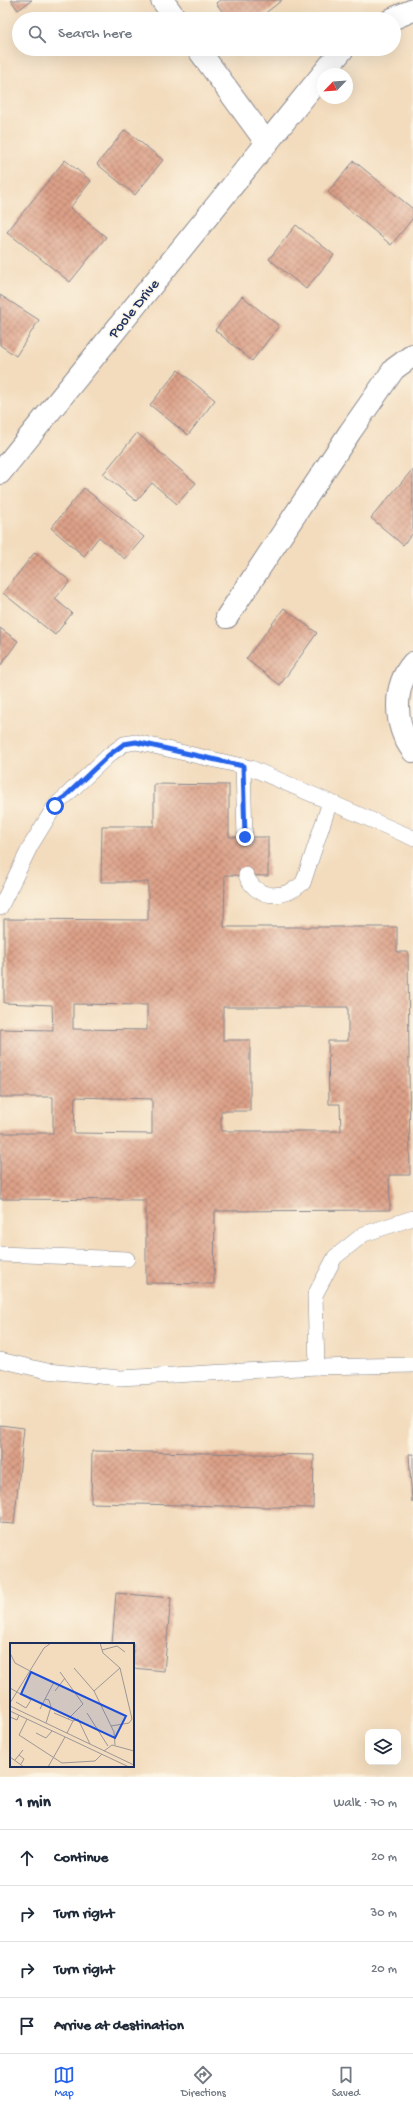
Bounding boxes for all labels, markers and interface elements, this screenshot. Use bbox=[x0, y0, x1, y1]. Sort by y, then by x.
search box bbox=[12, 12, 401, 56]
icon: search bbox=[26, 23, 48, 45]
text: Search here bbox=[58, 25, 132, 43]
north arrow bbox=[317, 68, 353, 104]
street label: Poole Drive bbox=[105, 276, 164, 343]
route start bbox=[46, 797, 64, 815]
route end bbox=[236, 828, 254, 846]
inset map bbox=[10, 1643, 134, 1767]
map controls bbox=[365, 1729, 401, 1765]
button: layers bbox=[365, 1729, 401, 1765]
text: 1 min bbox=[16, 1793, 51, 1813]
text: Walk · 70 m bbox=[333, 1796, 397, 1811]
icon: ahead bbox=[16, 1847, 38, 1869]
text: Continue bbox=[54, 1849, 108, 1867]
text: 20 m bbox=[371, 1850, 397, 1865]
icon: right bbox=[16, 1903, 38, 1925]
text: Turn right bbox=[54, 1905, 114, 1923]
text: 30 m bbox=[371, 1906, 397, 1921]
icon: right bbox=[16, 1959, 38, 1981]
text: Turn right bbox=[54, 1961, 114, 1979]
text: 20 m bbox=[371, 1962, 397, 1977]
icon: arrive bbox=[16, 2015, 38, 2037]
text: Arrive at destination bbox=[54, 2017, 184, 2035]
tab: Map bbox=[53, 2064, 75, 2100]
tab: Directions bbox=[181, 2064, 226, 2100]
tab: Saved bbox=[332, 2064, 360, 2100]

